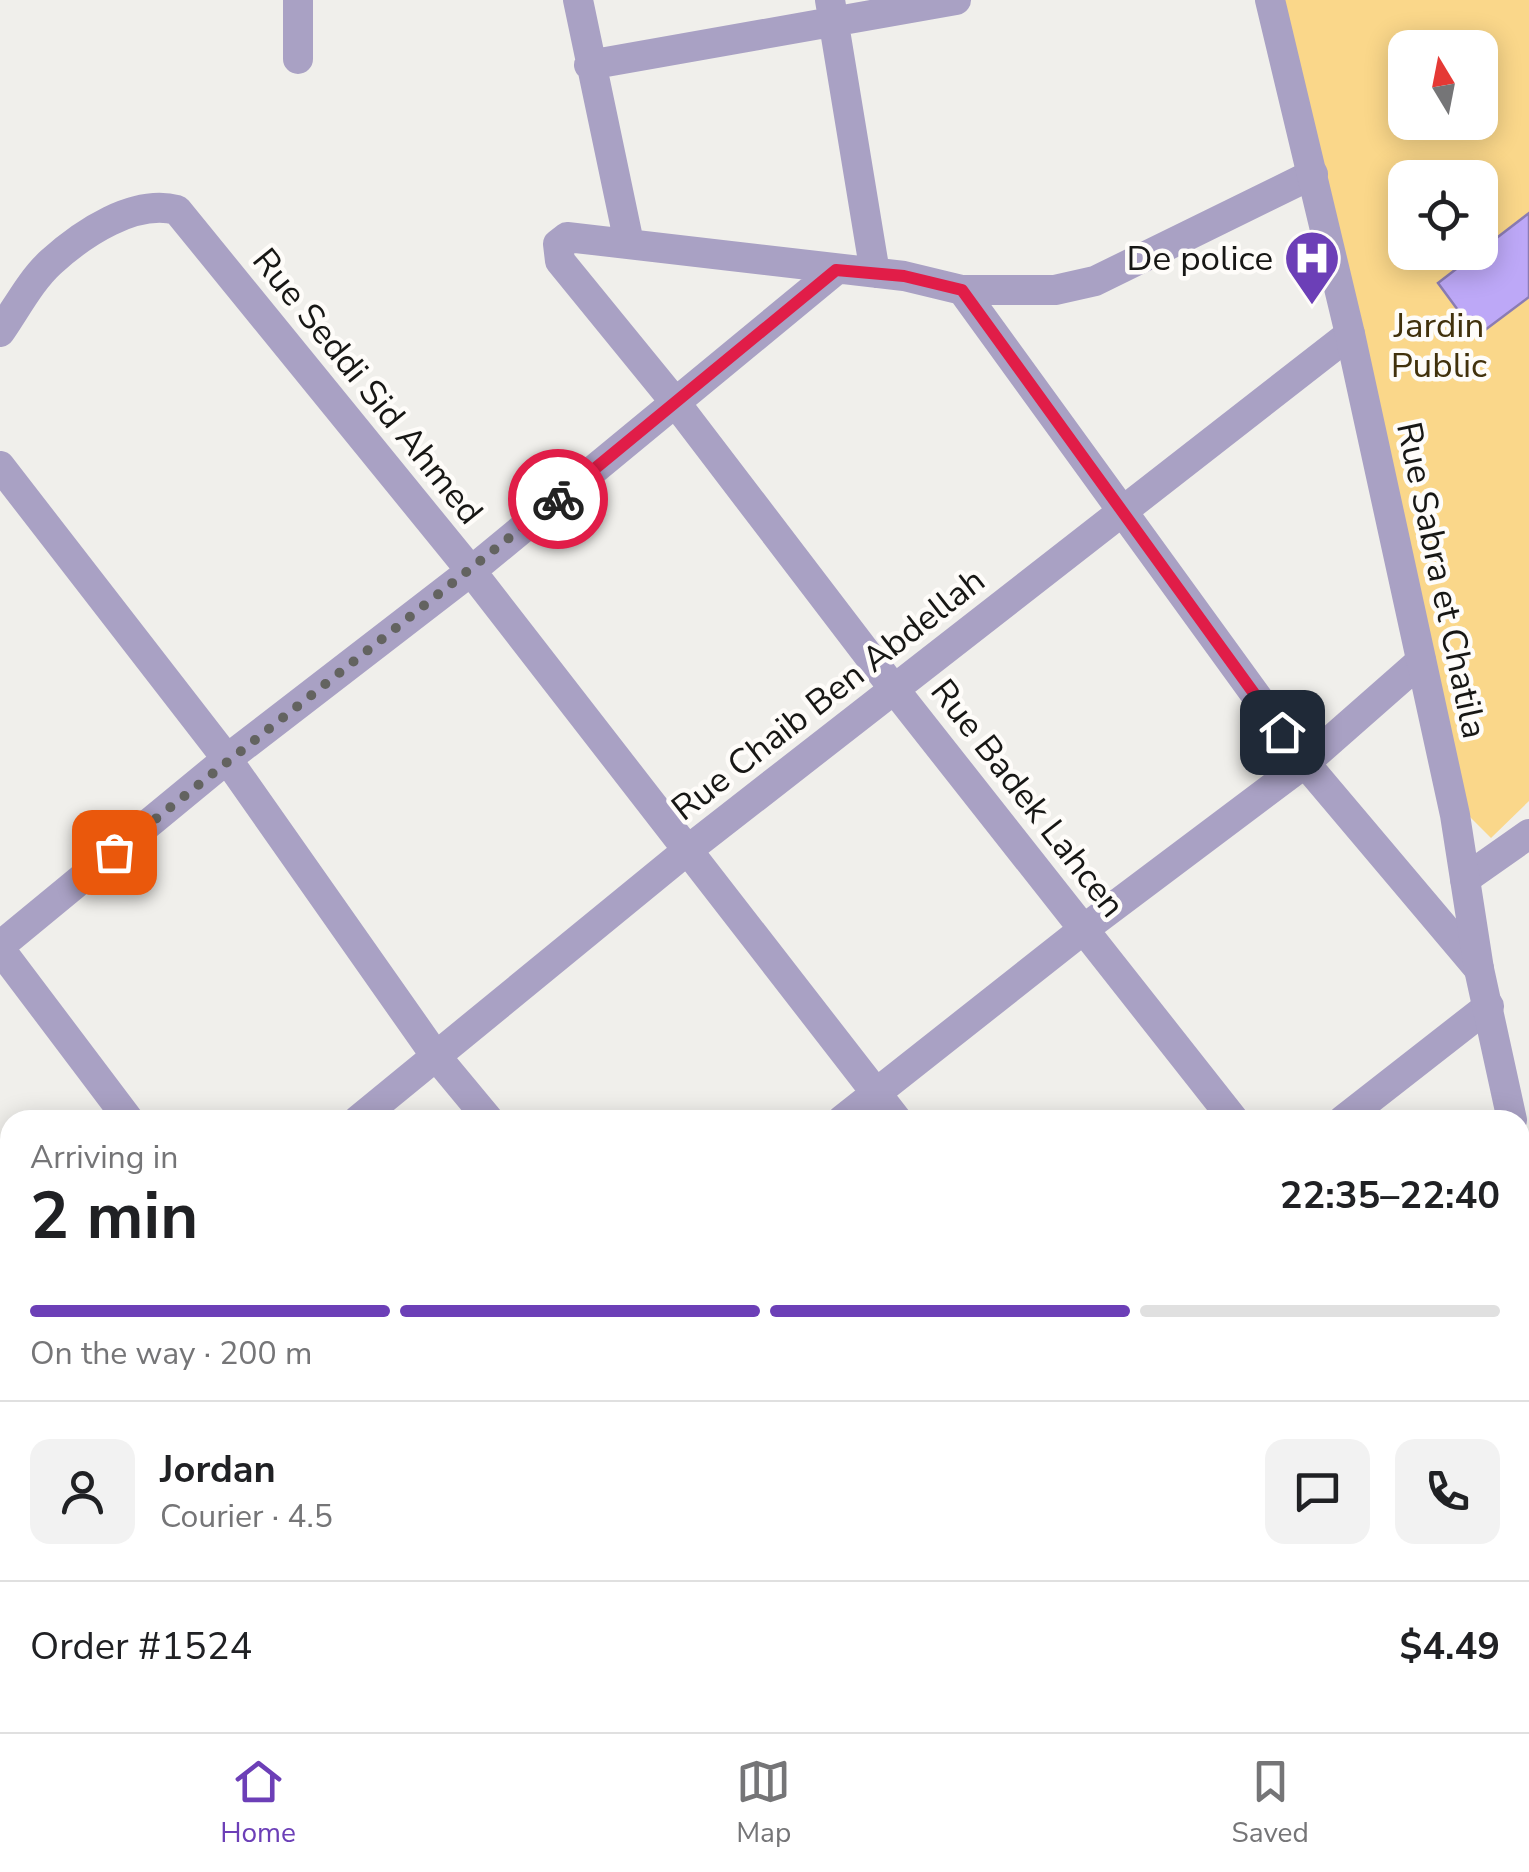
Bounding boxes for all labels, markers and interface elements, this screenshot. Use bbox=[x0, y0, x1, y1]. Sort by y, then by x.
north arrow bbox=[1388, 30, 1498, 140]
map controls bbox=[1388, 30, 1498, 270]
button: locate bbox=[1388, 160, 1498, 270]
hospital icon: De police bbox=[1282, 228, 1342, 307]
place label: De police bbox=[1127, 235, 1273, 282]
street label: Rue Seddi Sid Ahmed bbox=[242, 239, 494, 534]
park label: Jardin Public bbox=[1391, 302, 1487, 389]
street label: Rue Sabra et Chatila bbox=[1385, 418, 1498, 743]
courier bbox=[508, 449, 608, 549]
icon: bike bbox=[531, 472, 586, 527]
street label: Rue Chaib Ben Abdellah bbox=[662, 557, 995, 832]
street label: Rue Badek Lahcen bbox=[920, 670, 1135, 927]
pin bbox=[1240, 690, 1325, 775]
icon: home bbox=[1255, 705, 1310, 760]
pin bbox=[72, 810, 157, 895]
icon: bag bbox=[87, 825, 142, 880]
text: Arriving in bbox=[30, 1136, 178, 1179]
text: 22:35–22:40 bbox=[1280, 1170, 1500, 1221]
text: 2 min bbox=[30, 1172, 198, 1261]
text: On the way · 200 m bbox=[30, 1332, 312, 1375]
button: person bbox=[30, 1439, 135, 1544]
button: chat bbox=[1265, 1439, 1370, 1544]
button: phone bbox=[1395, 1439, 1500, 1544]
text: Jordan bbox=[160, 1444, 276, 1495]
text: Courier · 4.5 bbox=[160, 1495, 333, 1538]
text: Order #1524 bbox=[30, 1621, 252, 1672]
text: $4.49 bbox=[1399, 1621, 1500, 1672]
tab: Home bbox=[220, 1754, 296, 1852]
tab: Map bbox=[736, 1754, 791, 1852]
tab: Saved bbox=[1231, 1754, 1309, 1852]

